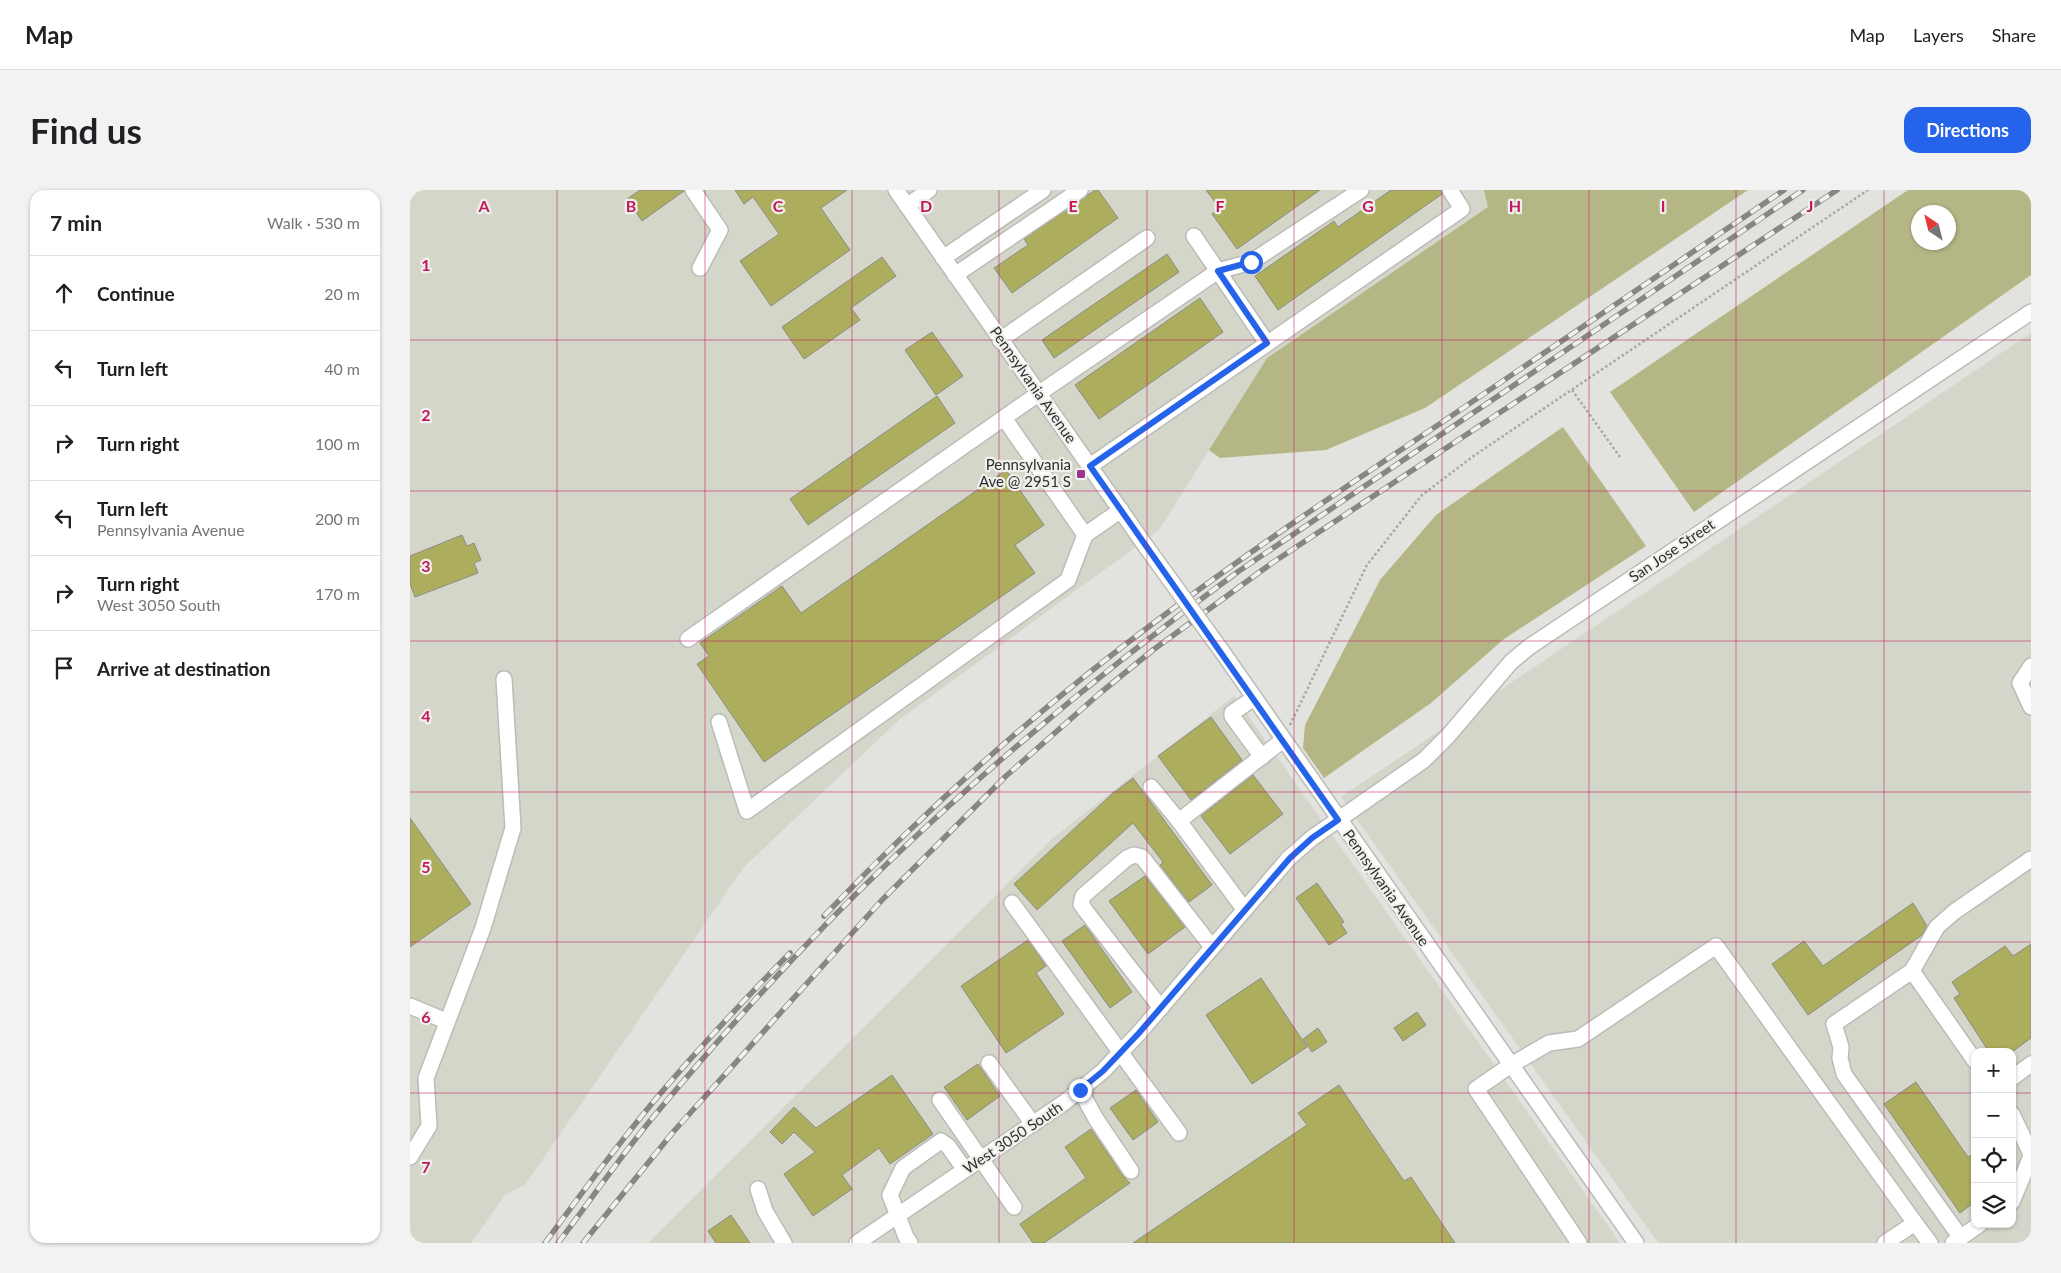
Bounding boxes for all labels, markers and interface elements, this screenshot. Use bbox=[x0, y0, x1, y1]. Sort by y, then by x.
text: Map bbox=[25, 20, 73, 49]
text: Map bbox=[1849, 24, 1885, 46]
text: Layers bbox=[1913, 24, 1964, 46]
text: Share bbox=[1992, 24, 2036, 46]
button: Directions bbox=[1904, 107, 2031, 153]
text: Find us bbox=[30, 109, 142, 151]
text: A bbox=[477, 196, 490, 215]
text: B bbox=[626, 196, 636, 215]
text: C bbox=[773, 196, 784, 215]
text: D bbox=[920, 196, 932, 215]
text: E bbox=[1068, 196, 1078, 215]
text: F bbox=[1215, 196, 1225, 215]
text: G bbox=[1362, 196, 1374, 215]
text: H bbox=[1509, 196, 1521, 215]
text: I bbox=[1661, 196, 1665, 215]
text: J bbox=[1807, 196, 1813, 215]
north arrow bbox=[1911, 205, 1956, 250]
text: 7 min bbox=[50, 210, 102, 235]
text: Walk · 530 m bbox=[267, 213, 360, 232]
route start bbox=[1240, 251, 1263, 274]
text: 1 bbox=[421, 255, 431, 274]
icon: ahead bbox=[50, 279, 78, 307]
text: Continue bbox=[97, 282, 175, 305]
text: 20 m bbox=[324, 284, 360, 303]
street label: Pennsylvania Avenue bbox=[987, 323, 1081, 446]
icon: left bbox=[50, 354, 78, 382]
text: Turn left bbox=[97, 357, 168, 380]
text: 40 m bbox=[324, 359, 360, 378]
text: 2 bbox=[421, 405, 431, 424]
icon: right bbox=[50, 429, 78, 457]
text: Turn right bbox=[97, 432, 179, 455]
text: 100 m bbox=[315, 434, 360, 453]
place label: Pennsylvania Ave @ 2951 S bbox=[979, 455, 1071, 490]
marker: Pennsylvania Ave @ 2951 S bbox=[1075, 468, 1087, 480]
text: Turn left bbox=[97, 497, 168, 520]
icon: left bbox=[50, 504, 78, 532]
text: 200 m bbox=[315, 509, 360, 528]
street label: San Jose Street bbox=[1625, 515, 1718, 585]
text: Pennsylvania Avenue bbox=[97, 520, 245, 539]
text: 3 bbox=[421, 556, 431, 575]
text: Turn right bbox=[97, 572, 179, 595]
icon: right bbox=[50, 579, 78, 607]
text: 170 m bbox=[315, 584, 360, 603]
text: West 3050 South bbox=[97, 595, 220, 614]
icon: arrive bbox=[50, 654, 78, 682]
text: Arrive at destination bbox=[97, 657, 270, 680]
text: 4 bbox=[421, 706, 431, 725]
street label: Pennsylvania Avenue bbox=[1340, 826, 1434, 949]
text: 5 bbox=[421, 857, 431, 876]
text: 6 bbox=[421, 1007, 431, 1026]
map controls bbox=[1971, 1048, 2016, 1228]
button: + bbox=[1971, 1048, 2016, 1093]
route end bbox=[1069, 1079, 1092, 1102]
button: − bbox=[1971, 1093, 2016, 1138]
street label: West 3050 South bbox=[959, 1097, 1065, 1177]
button: locate bbox=[1971, 1138, 2016, 1183]
text: 7 bbox=[421, 1157, 431, 1176]
button: layers bbox=[1971, 1183, 2016, 1228]

